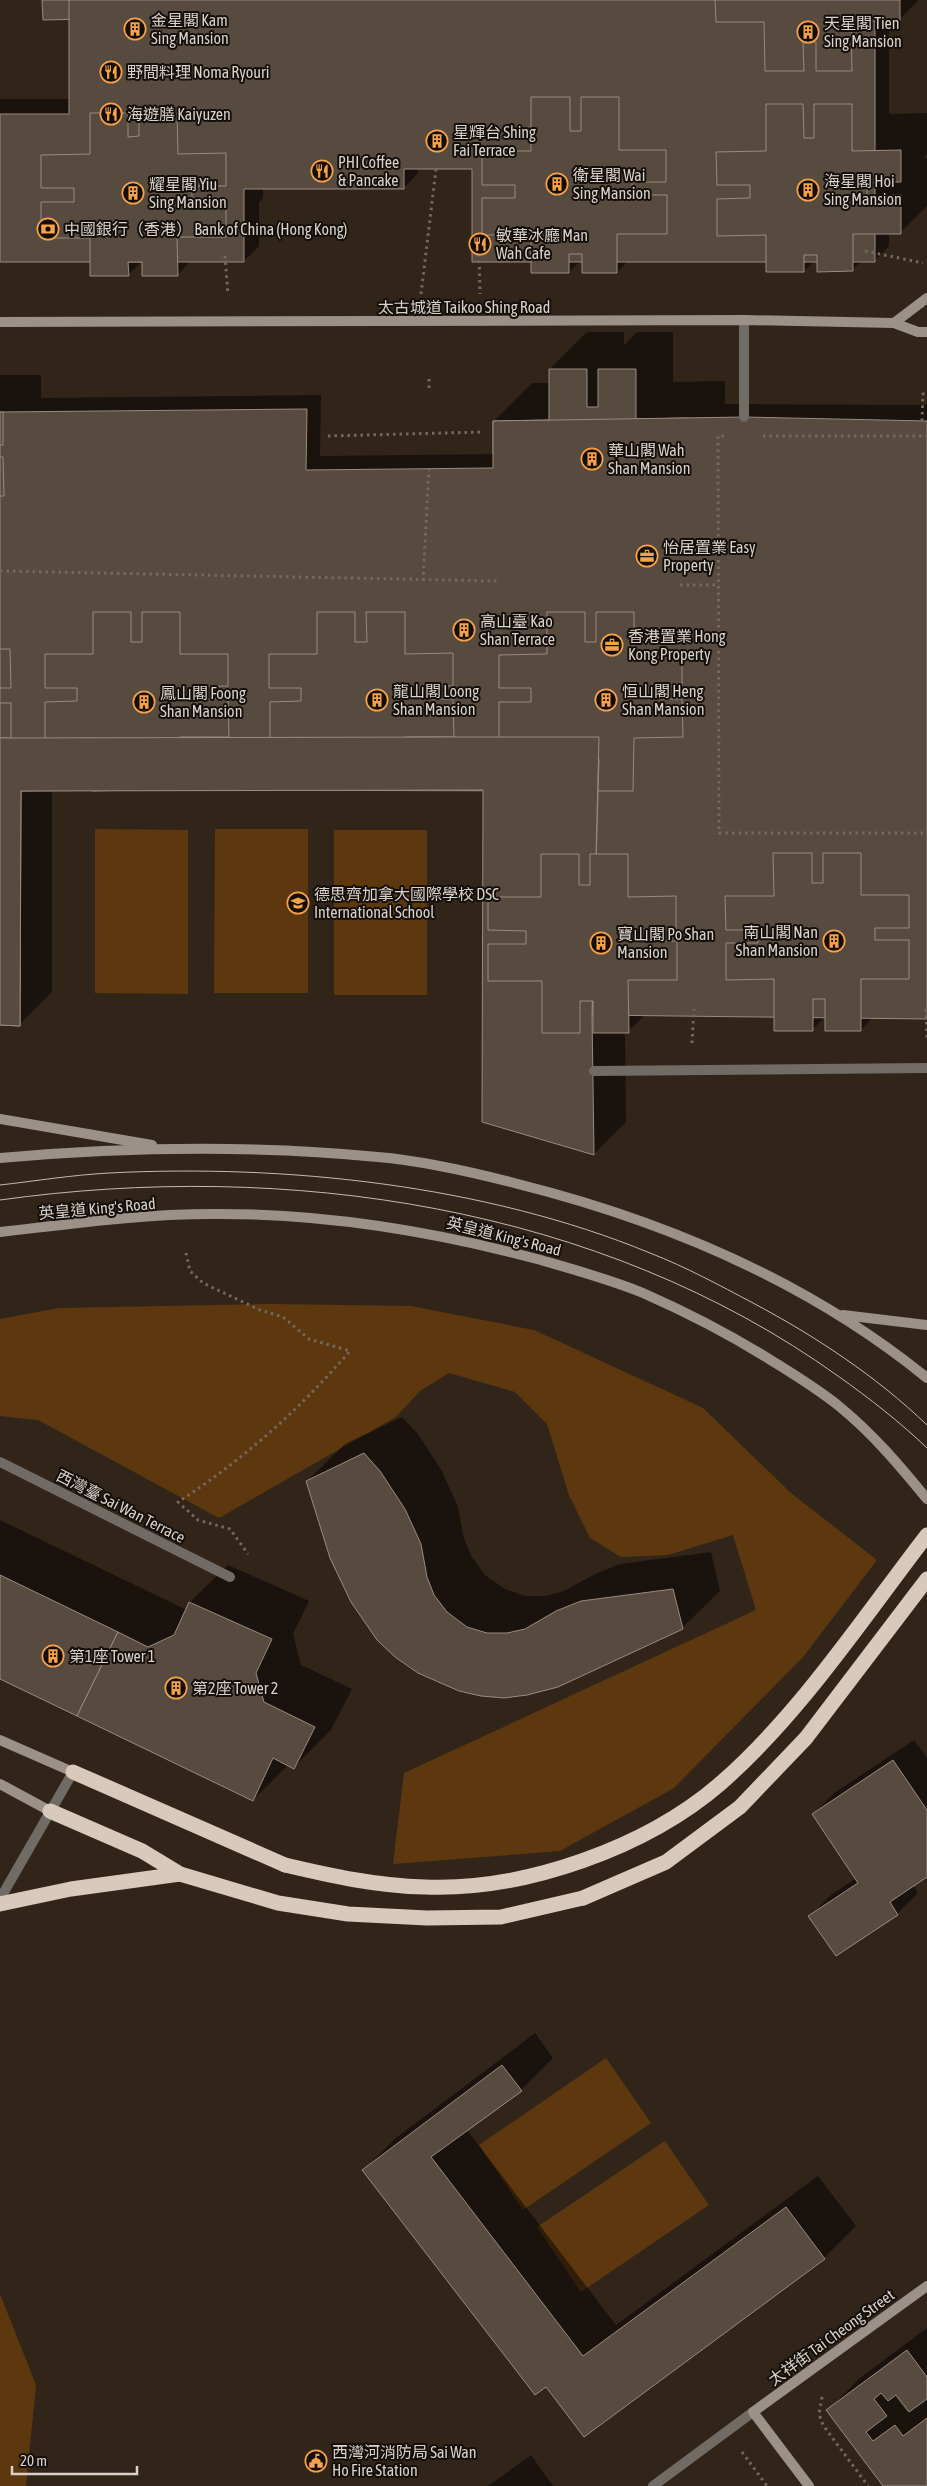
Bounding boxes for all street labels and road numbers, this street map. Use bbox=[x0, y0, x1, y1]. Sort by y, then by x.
street label: 太古城道 Taikoo Shing Road bbox=[378, 298, 550, 317]
street label: 英皇道 King's Road bbox=[38, 1194, 156, 1223]
street label: 英皇道 King's Road bbox=[445, 1213, 563, 1260]
street label: 西灣臺 Sai Wan Terrace bbox=[54, 1466, 188, 1546]
street label: 太祥街 Tai Cheong Street bbox=[765, 2285, 898, 2389]

